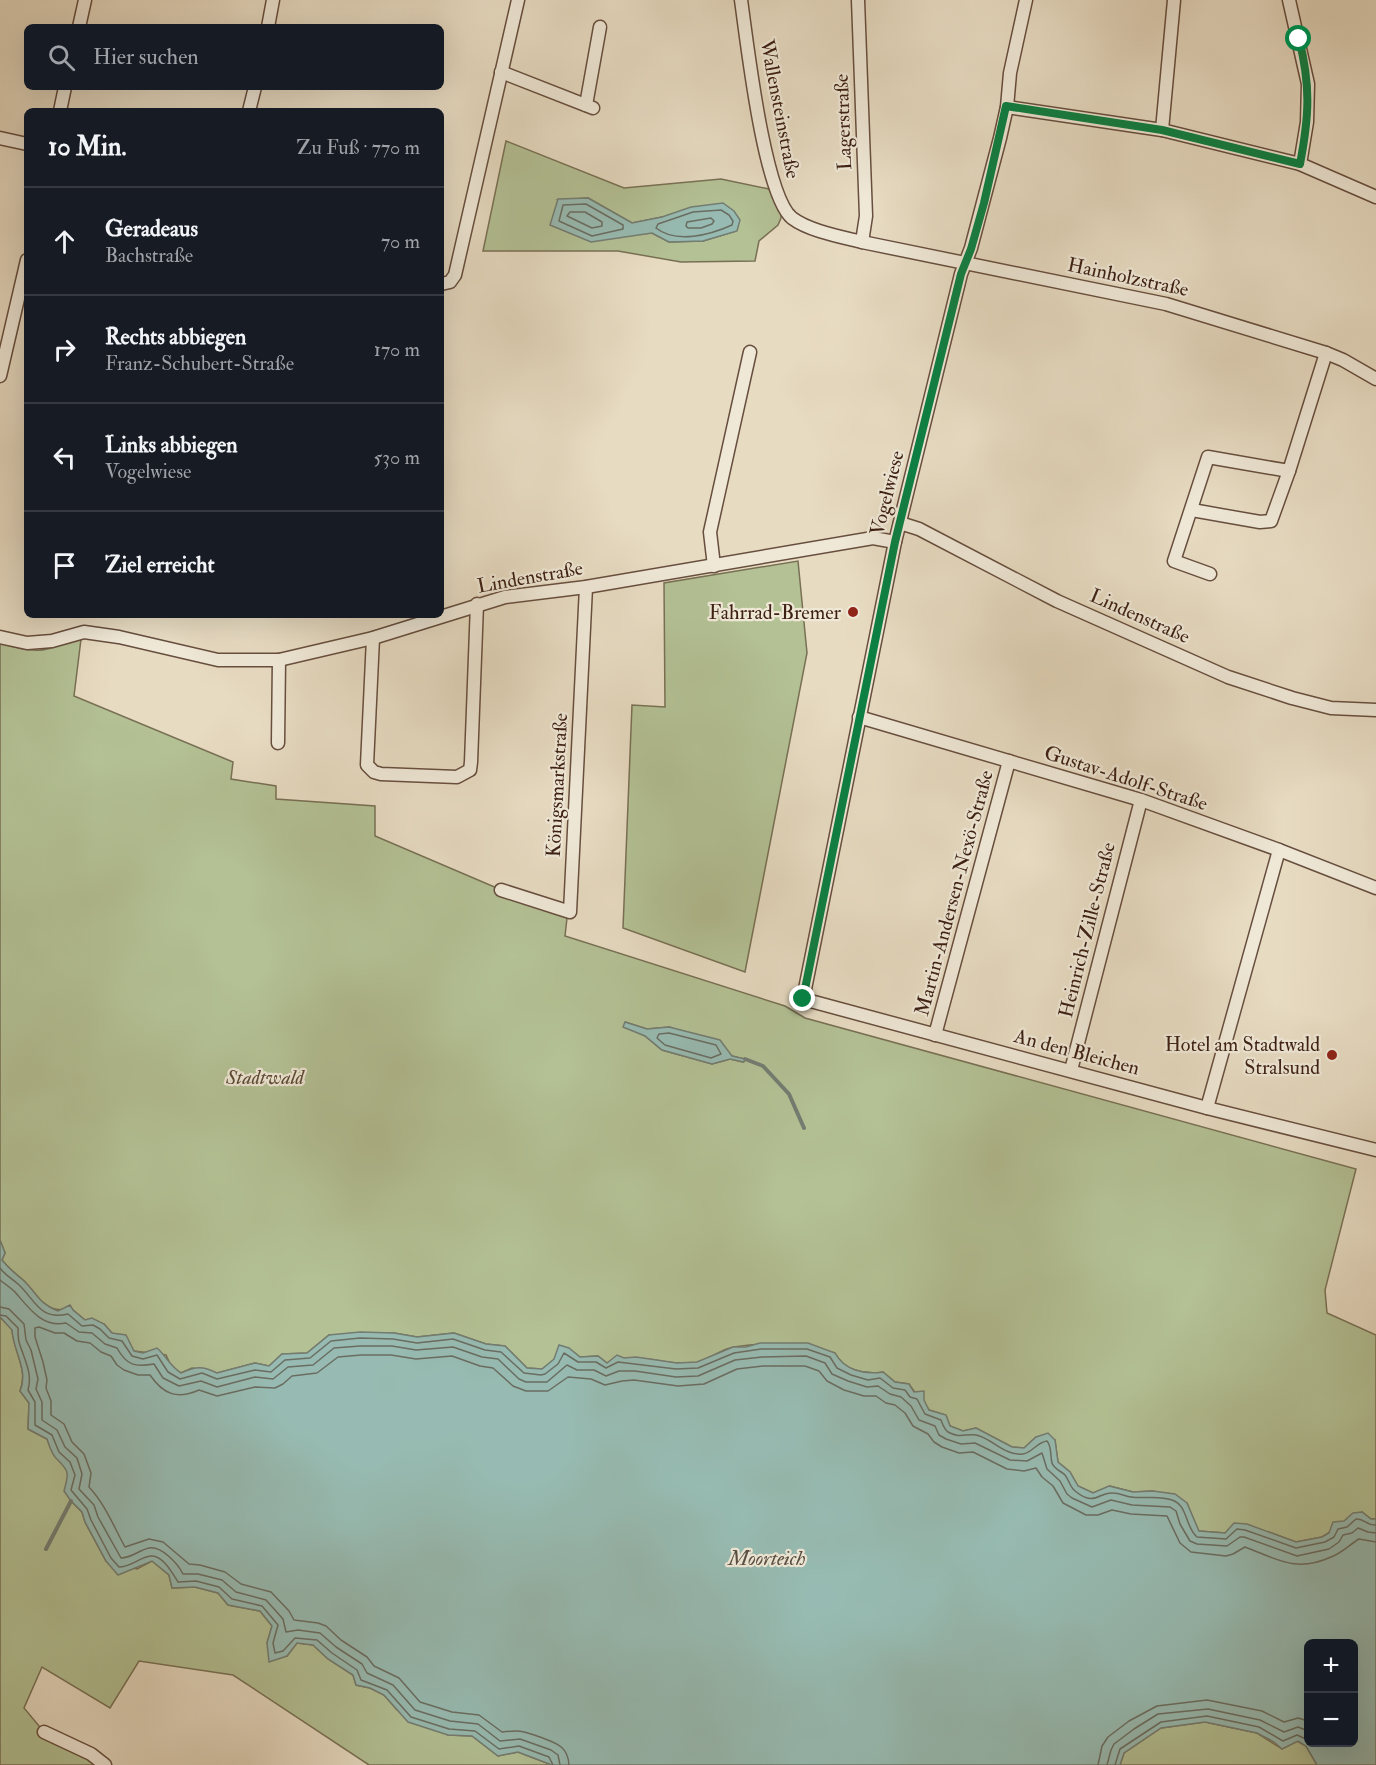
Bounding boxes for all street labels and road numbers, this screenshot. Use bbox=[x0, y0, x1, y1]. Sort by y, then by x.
street label: Wallensteinstraße bbox=[754, 36, 806, 181]
street label: Lagerstraße bbox=[829, 73, 857, 171]
street label: Hainholzstraße bbox=[1065, 252, 1191, 302]
street label: Vogelwiese bbox=[864, 448, 910, 538]
street label: Lindenstraße bbox=[475, 555, 585, 599]
street label: Lindenstraße bbox=[1086, 583, 1194, 649]
street label: Königsmarkstraße bbox=[541, 712, 573, 858]
street label: Gustav-Adolf-Straße bbox=[1041, 740, 1211, 816]
street label: Martin-Andersen-Nexö-Straße bbox=[909, 768, 999, 1018]
street label: Heinrich-Zille-Straße bbox=[1053, 840, 1121, 1020]
street label: An den Bleichen bbox=[1011, 1023, 1142, 1081]

